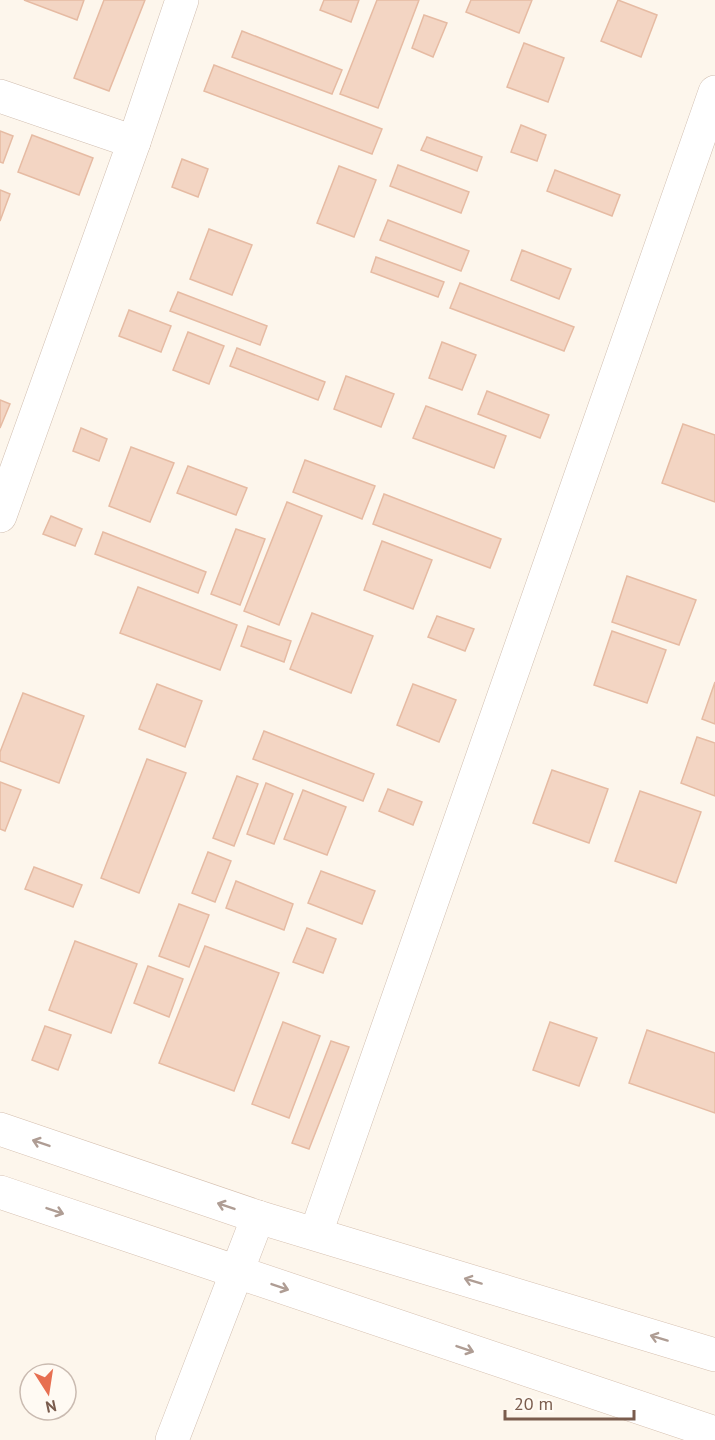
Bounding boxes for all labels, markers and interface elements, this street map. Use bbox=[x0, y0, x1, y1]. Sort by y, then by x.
one-way arrow bbox=[32, 1137, 51, 1148]
one-way arrow bbox=[217, 1199, 236, 1210]
one-way arrow bbox=[45, 1206, 64, 1217]
one-way arrow bbox=[464, 1275, 483, 1286]
one-way arrow bbox=[270, 1282, 289, 1293]
one-way arrow bbox=[650, 1332, 669, 1343]
one-way arrow bbox=[455, 1344, 474, 1355]
north arrow bbox=[18, 1362, 78, 1422]
scale bar bbox=[505, 1383, 634, 1421]
text: 20 m bbox=[514, 1392, 553, 1415]
text: N bbox=[44, 1396, 58, 1418]

